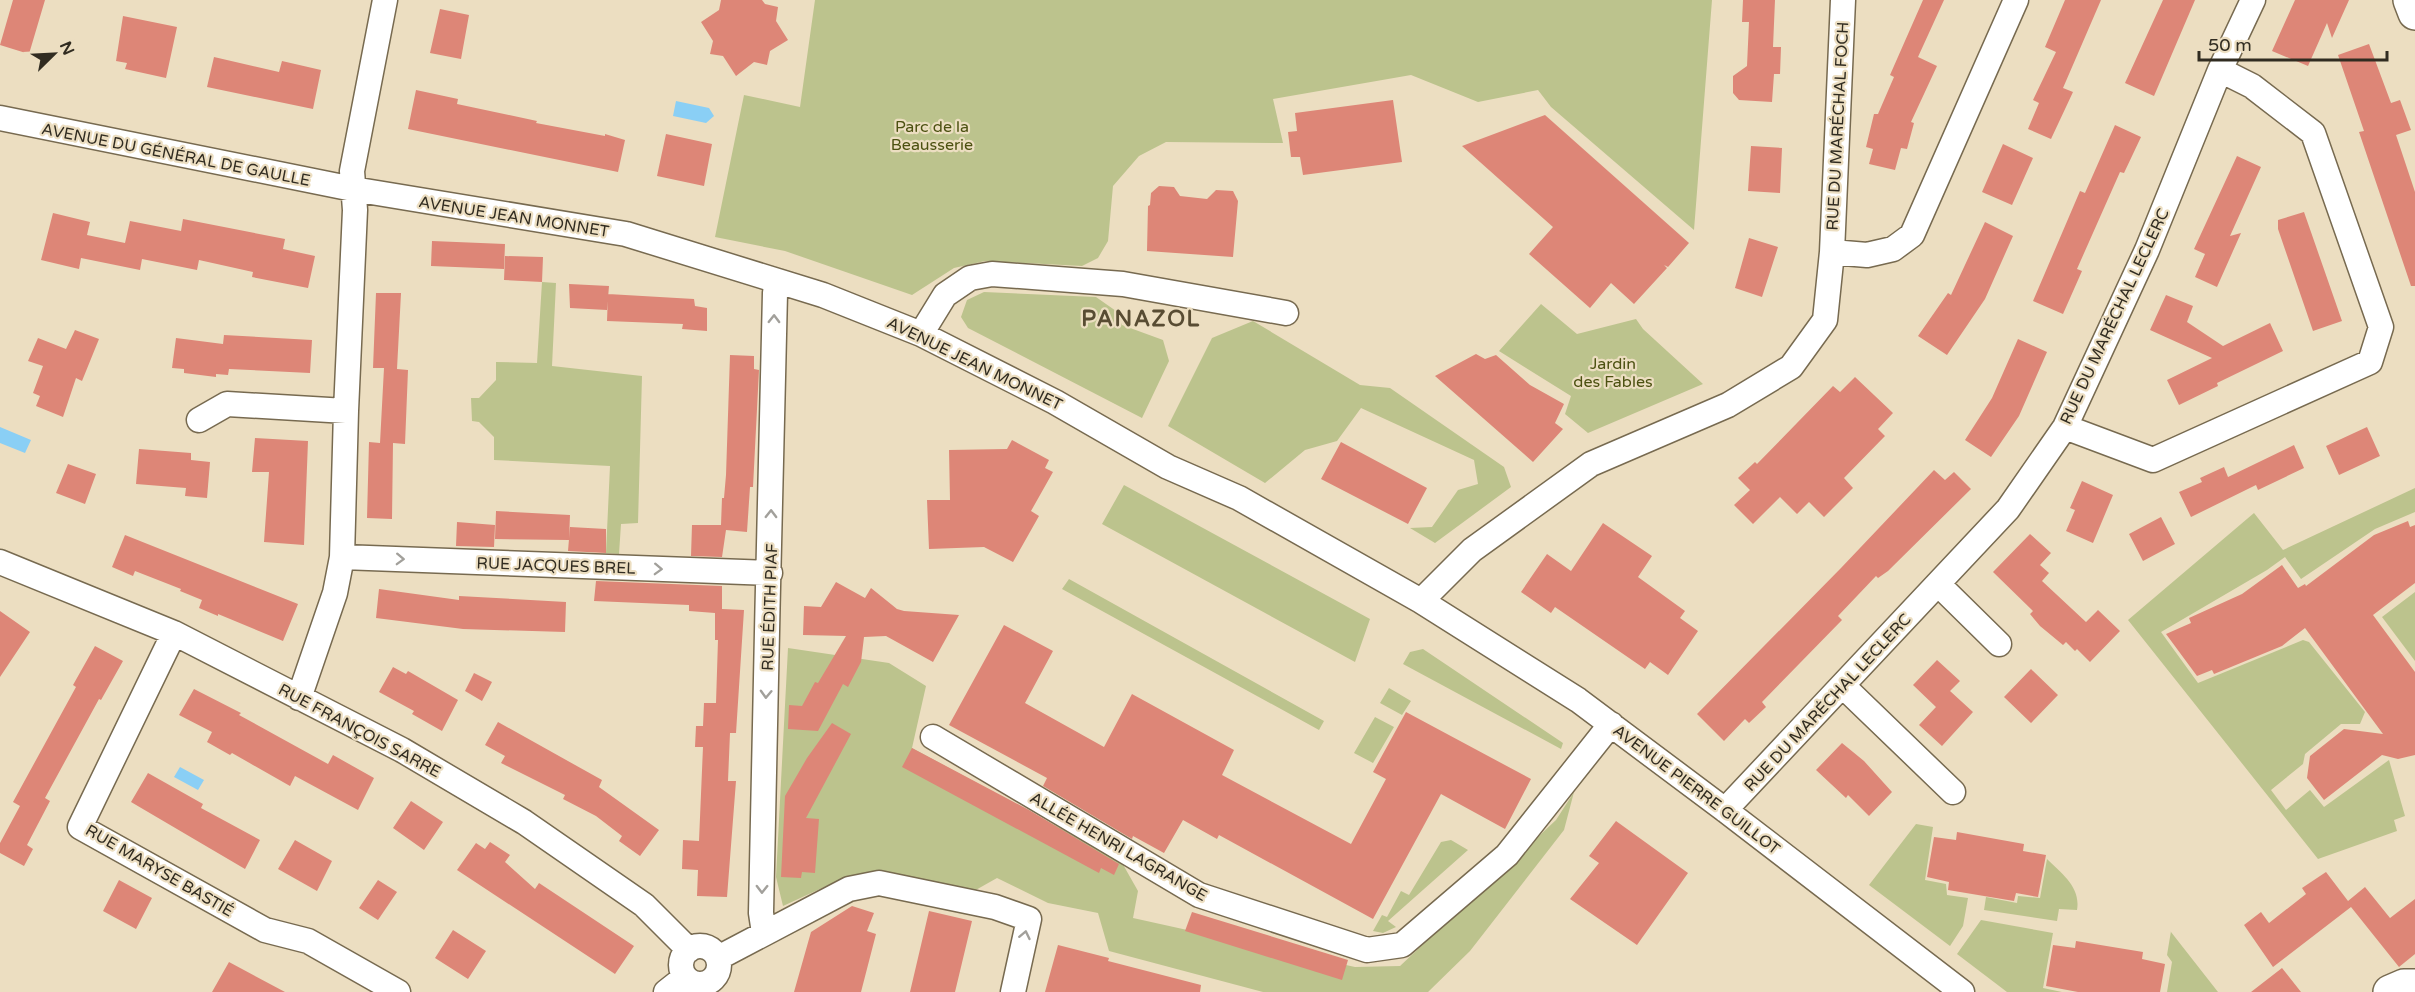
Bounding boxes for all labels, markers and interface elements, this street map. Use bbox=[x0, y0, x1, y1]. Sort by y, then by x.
street label: RUE DU MARÉCHAL FOCH bbox=[1823, 21, 1853, 231]
north arrow bbox=[24, 24, 84, 84]
scale bar bbox=[2199, 24, 2386, 62]
text: 50 m bbox=[2208, 34, 2252, 56]
text: N bbox=[55, 38, 79, 58]
park label: Parc de la Beausserie bbox=[891, 117, 973, 155]
street label: AVENUE DU GÉNÉRAL DE GAULLE bbox=[40, 119, 312, 191]
street label: AVENUE JEAN MONNET bbox=[417, 192, 611, 242]
street label: RUE DU MARÉCHAL LECLERC bbox=[2056, 205, 2174, 428]
district label: PANAZOL bbox=[1081, 306, 1201, 332]
street label: AVENUE JEAN MONNET bbox=[884, 313, 1066, 415]
one-way arrow bbox=[768, 315, 780, 324]
park label: Jardin des Fables bbox=[1573, 354, 1653, 392]
one-way arrow bbox=[765, 510, 777, 519]
street label: RUE ÉDITH PIAF bbox=[758, 543, 782, 671]
one-way arrow bbox=[396, 553, 405, 565]
street label: RUE JACQUES BREL bbox=[476, 553, 636, 579]
one-way arrow bbox=[654, 562, 663, 575]
street label: RUE DU MARÉCHAL LECLERC bbox=[1740, 610, 1916, 796]
street label: RUE FRANÇOIS SARRE bbox=[275, 680, 444, 782]
one-way arrow bbox=[760, 690, 772, 699]
street label: AVENUE PIERRE GUILLOT bbox=[1609, 720, 1784, 859]
street label: ALLÉE HENRI LAGRANGE bbox=[1026, 788, 1211, 906]
street label: RUE MARYSE BASTIÉ bbox=[82, 820, 237, 921]
one-way arrow bbox=[755, 885, 768, 894]
one-way arrow bbox=[1018, 930, 1031, 940]

